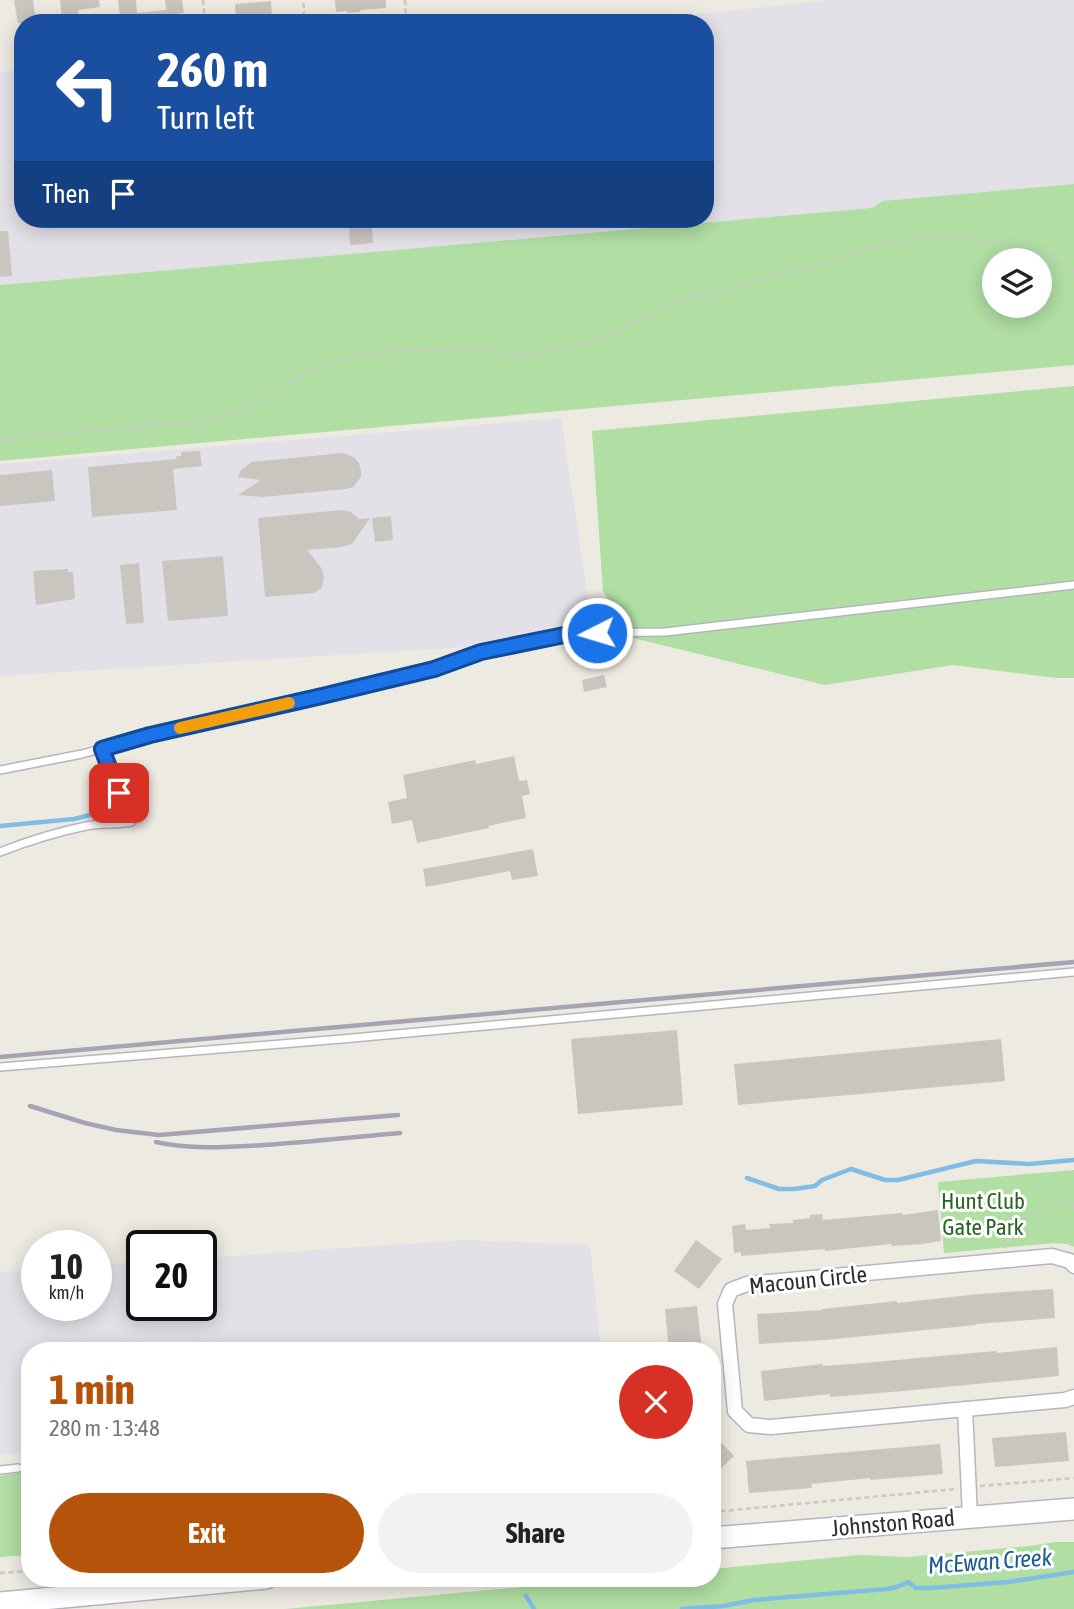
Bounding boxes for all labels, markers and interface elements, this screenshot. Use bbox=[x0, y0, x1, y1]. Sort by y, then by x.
text: 260 m bbox=[157, 41, 268, 97]
icon: left bbox=[42, 42, 133, 133]
text: Turn left bbox=[157, 99, 255, 136]
icon: arrive bbox=[104, 175, 142, 213]
text: Then bbox=[42, 179, 90, 209]
map controls bbox=[982, 248, 1052, 318]
button: layers bbox=[982, 248, 1052, 318]
position arrow bbox=[560, 596, 634, 670]
pin bbox=[89, 763, 149, 823]
icon: arrive bbox=[100, 774, 138, 812]
park label: Hunt Club Gate Park bbox=[941, 1188, 1025, 1240]
speed limit sign: 20 bbox=[126, 1230, 217, 1321]
text: 10 bbox=[50, 1246, 83, 1286]
street label: Macoun Circle bbox=[748, 1261, 868, 1299]
text: km/h bbox=[49, 1282, 84, 1303]
text: 1 min bbox=[49, 1365, 135, 1413]
button: close bbox=[619, 1365, 693, 1439]
text: 280 m · 13:48 bbox=[49, 1415, 160, 1441]
button: Exit bbox=[49, 1493, 364, 1573]
button: Share bbox=[378, 1493, 693, 1573]
street label: Johnston Road bbox=[830, 1505, 956, 1541]
water label: McEwan Creek bbox=[927, 1543, 1053, 1579]

